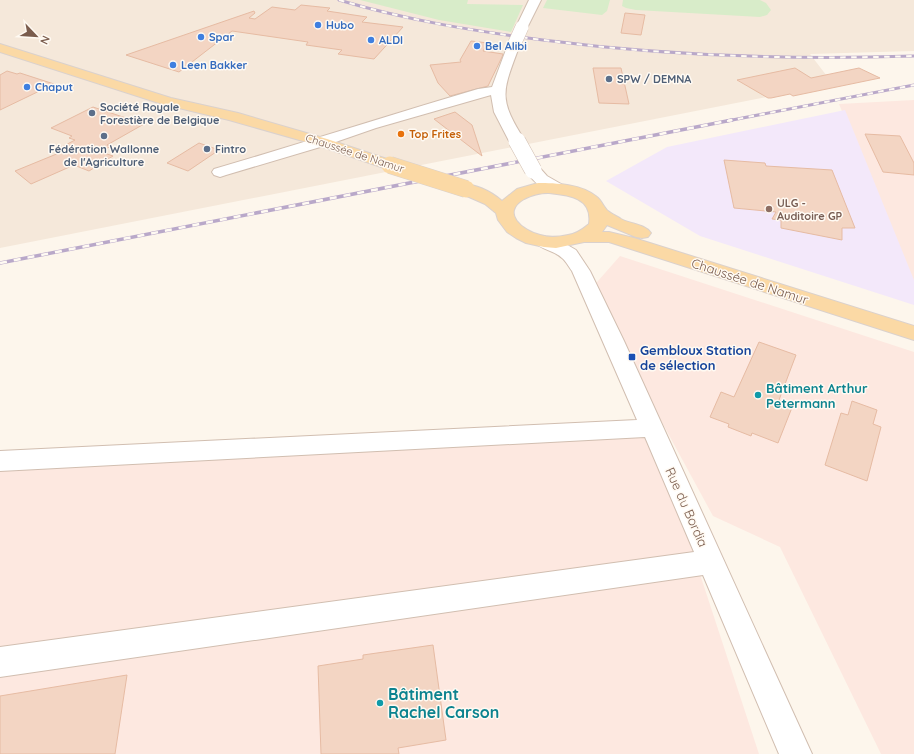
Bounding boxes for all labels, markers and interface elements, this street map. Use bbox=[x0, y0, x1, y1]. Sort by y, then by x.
north arrow bbox=[16, 16, 56, 56]
place label: Hubo bbox=[326, 18, 354, 32]
marker: Hubo bbox=[313, 20, 323, 30]
place label: Spar bbox=[209, 30, 234, 44]
marker: Spar bbox=[196, 32, 206, 42]
place label: ALDI bbox=[379, 33, 403, 47]
text: N bbox=[37, 34, 53, 47]
marker: ALDI bbox=[366, 35, 376, 45]
place label: Bel Alibi bbox=[485, 39, 527, 53]
marker: Bel Alibi bbox=[472, 41, 482, 51]
place label: Leen Bakker bbox=[181, 58, 248, 72]
marker: Leen Bakker bbox=[168, 60, 178, 70]
place label: SPW / DEMNA bbox=[617, 72, 691, 86]
marker: SPW / DEMNA bbox=[604, 74, 614, 84]
place label: Chaput bbox=[35, 80, 73, 94]
marker: Chaput bbox=[22, 82, 32, 92]
place label: Société Royale Forestière de Belgique bbox=[100, 100, 220, 127]
marker: Société Royale Forestière de Belgique bbox=[87, 108, 97, 118]
place label: Top Frites bbox=[409, 127, 461, 141]
marker: Top Frites bbox=[396, 129, 406, 139]
street label: Chaussée de Namur bbox=[304, 130, 407, 176]
marker: Fédération Wallonne de l'Agriculture bbox=[99, 131, 109, 141]
place label: Fédération Wallonne de l'Agriculture bbox=[49, 142, 160, 169]
place label: Fintro bbox=[215, 142, 246, 156]
marker: Fintro bbox=[202, 144, 212, 154]
place label: ULG - Auditoire GP bbox=[777, 196, 843, 223]
marker: ULG - Auditoire GP bbox=[764, 204, 774, 214]
street label: Chaussée de Namur bbox=[690, 255, 810, 307]
place label: Gembloux Station de sélection bbox=[640, 342, 751, 373]
marker: Gembloux Station de sélection bbox=[627, 352, 637, 362]
place label: Bâtiment Arthur Petermann bbox=[766, 380, 868, 411]
marker: Bâtiment Arthur Petermann bbox=[753, 390, 763, 400]
street label: Rue du Bordia bbox=[662, 465, 712, 549]
place label: Bâtiment Rachel Carson bbox=[388, 684, 499, 722]
marker: Bâtiment Rachel Carson bbox=[375, 698, 385, 708]

